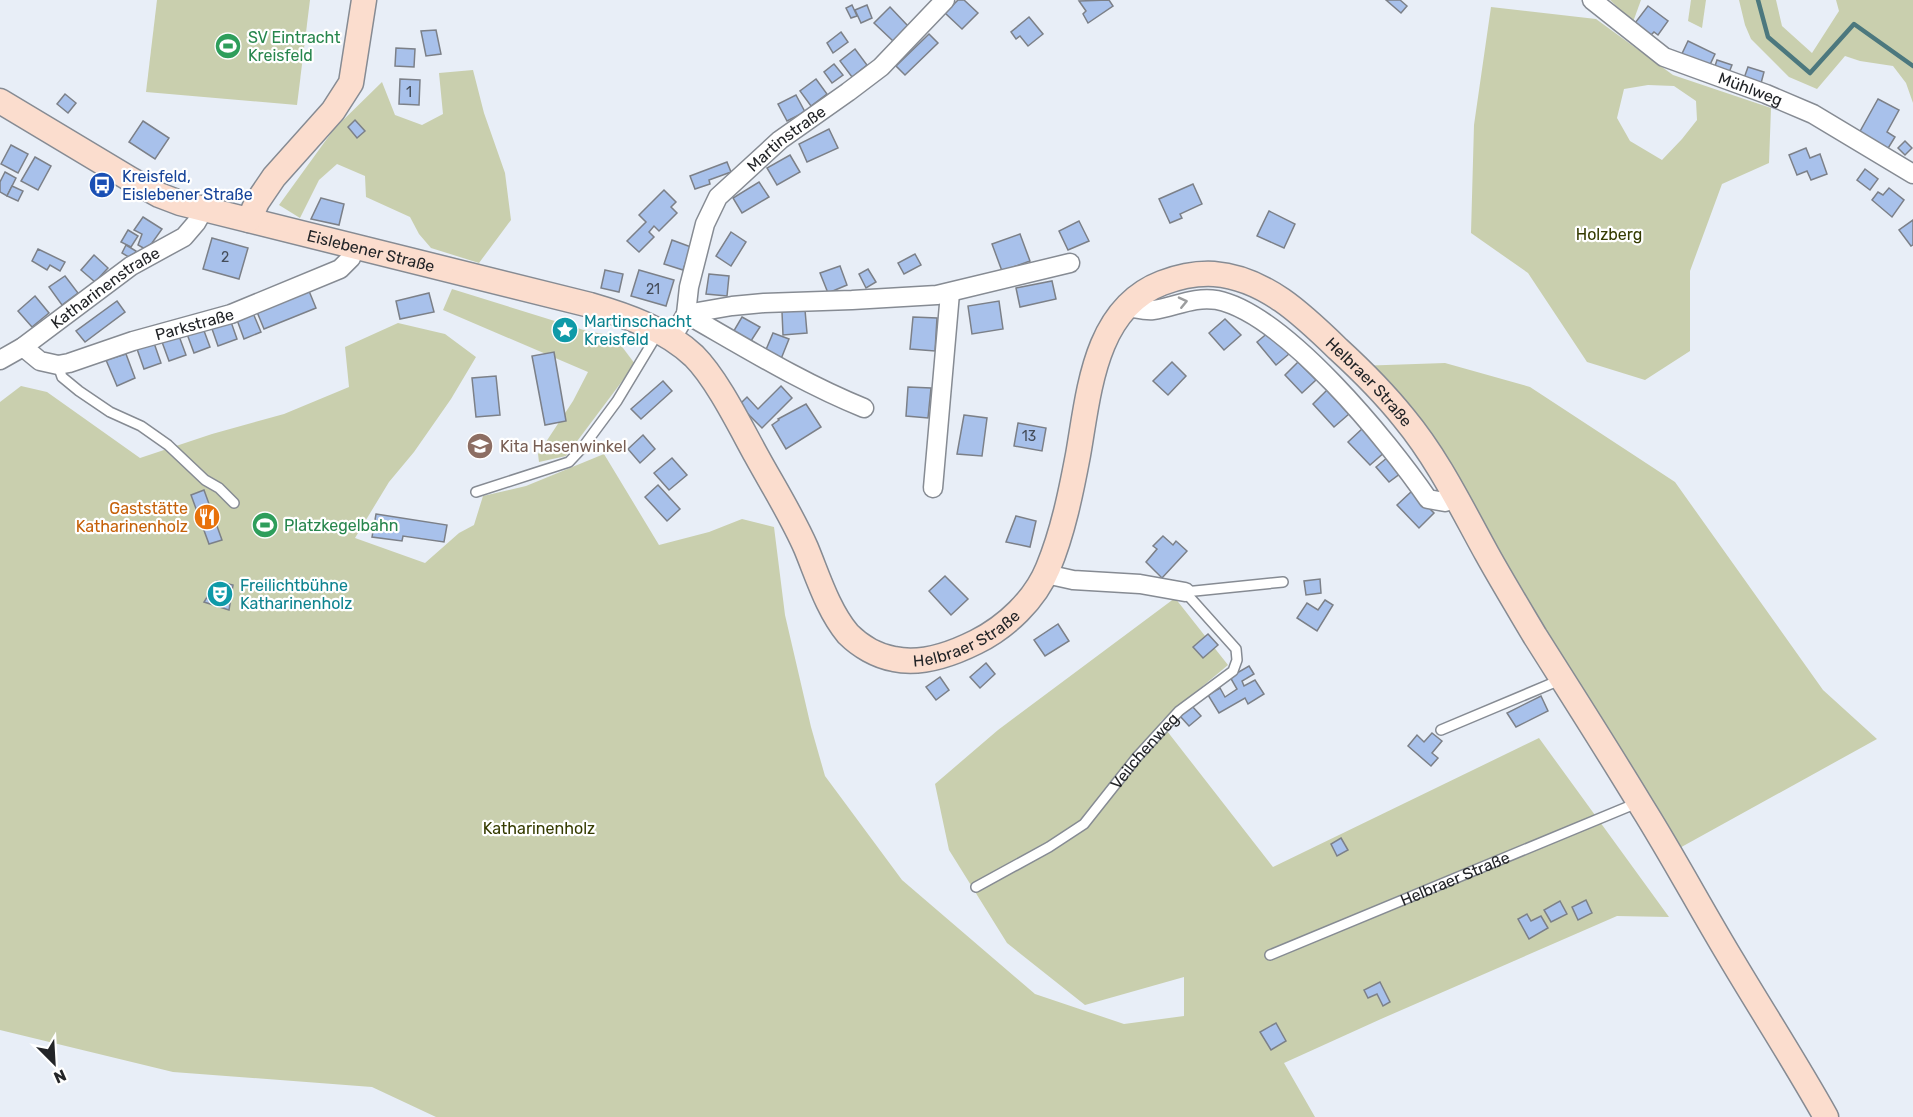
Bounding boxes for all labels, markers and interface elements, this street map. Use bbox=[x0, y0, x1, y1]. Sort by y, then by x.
place label: SV Eintracht Kreisfeld bbox=[248, 28, 340, 65]
sports icon: SV Eintracht Kreisfeld bbox=[213, 31, 243, 61]
street label: Mühlweg bbox=[1716, 69, 1785, 110]
house number: 1 bbox=[406, 84, 412, 101]
street label: Martinstraße bbox=[743, 102, 829, 176]
place label: Kreisfeld, Eislebener Straße bbox=[122, 167, 253, 204]
bus stop icon: Kreisfeld, Eislebener Straße bbox=[87, 170, 117, 200]
park label: Holzberg bbox=[1576, 225, 1642, 244]
street label: Eislebener Straße bbox=[305, 226, 437, 276]
street label: Katharinenstraße bbox=[47, 243, 163, 333]
house number: 2 bbox=[221, 249, 229, 266]
house number: 21 bbox=[646, 281, 660, 298]
one-way arrow bbox=[1178, 297, 1188, 310]
street label: Parkstraße bbox=[153, 305, 236, 344]
place label: Martinschacht Kreisfeld bbox=[584, 312, 692, 349]
place icon: Martinschacht Kreisfeld bbox=[550, 315, 580, 345]
street label: Helbraer Straße bbox=[1322, 333, 1416, 431]
house number: 13 bbox=[1022, 428, 1036, 445]
school or university icon: Kita Hasenwinkel bbox=[465, 431, 495, 461]
place label: Kita Hasenwinkel bbox=[500, 437, 627, 456]
place label: Gaststätte Katharinenholz bbox=[76, 499, 188, 536]
restaurant icon: Gaststätte Katharinenholz bbox=[192, 502, 222, 532]
sports icon: Platzkegelbahn bbox=[250, 510, 280, 540]
place label: Platzkegelbahn bbox=[284, 516, 398, 535]
place label: Freilichtbühne Katharinenholz bbox=[240, 576, 352, 613]
theatre icon: Freilichtbühne Katharinenholz bbox=[205, 579, 235, 609]
street label: Helbraer Straße bbox=[912, 606, 1024, 671]
street label: Veilchenweg bbox=[1106, 709, 1183, 793]
park label: Katharinenholz bbox=[483, 819, 595, 838]
street label: Helbraer Straße bbox=[1397, 848, 1513, 910]
north arrow bbox=[24, 1033, 84, 1093]
text: N bbox=[51, 1065, 69, 1087]

